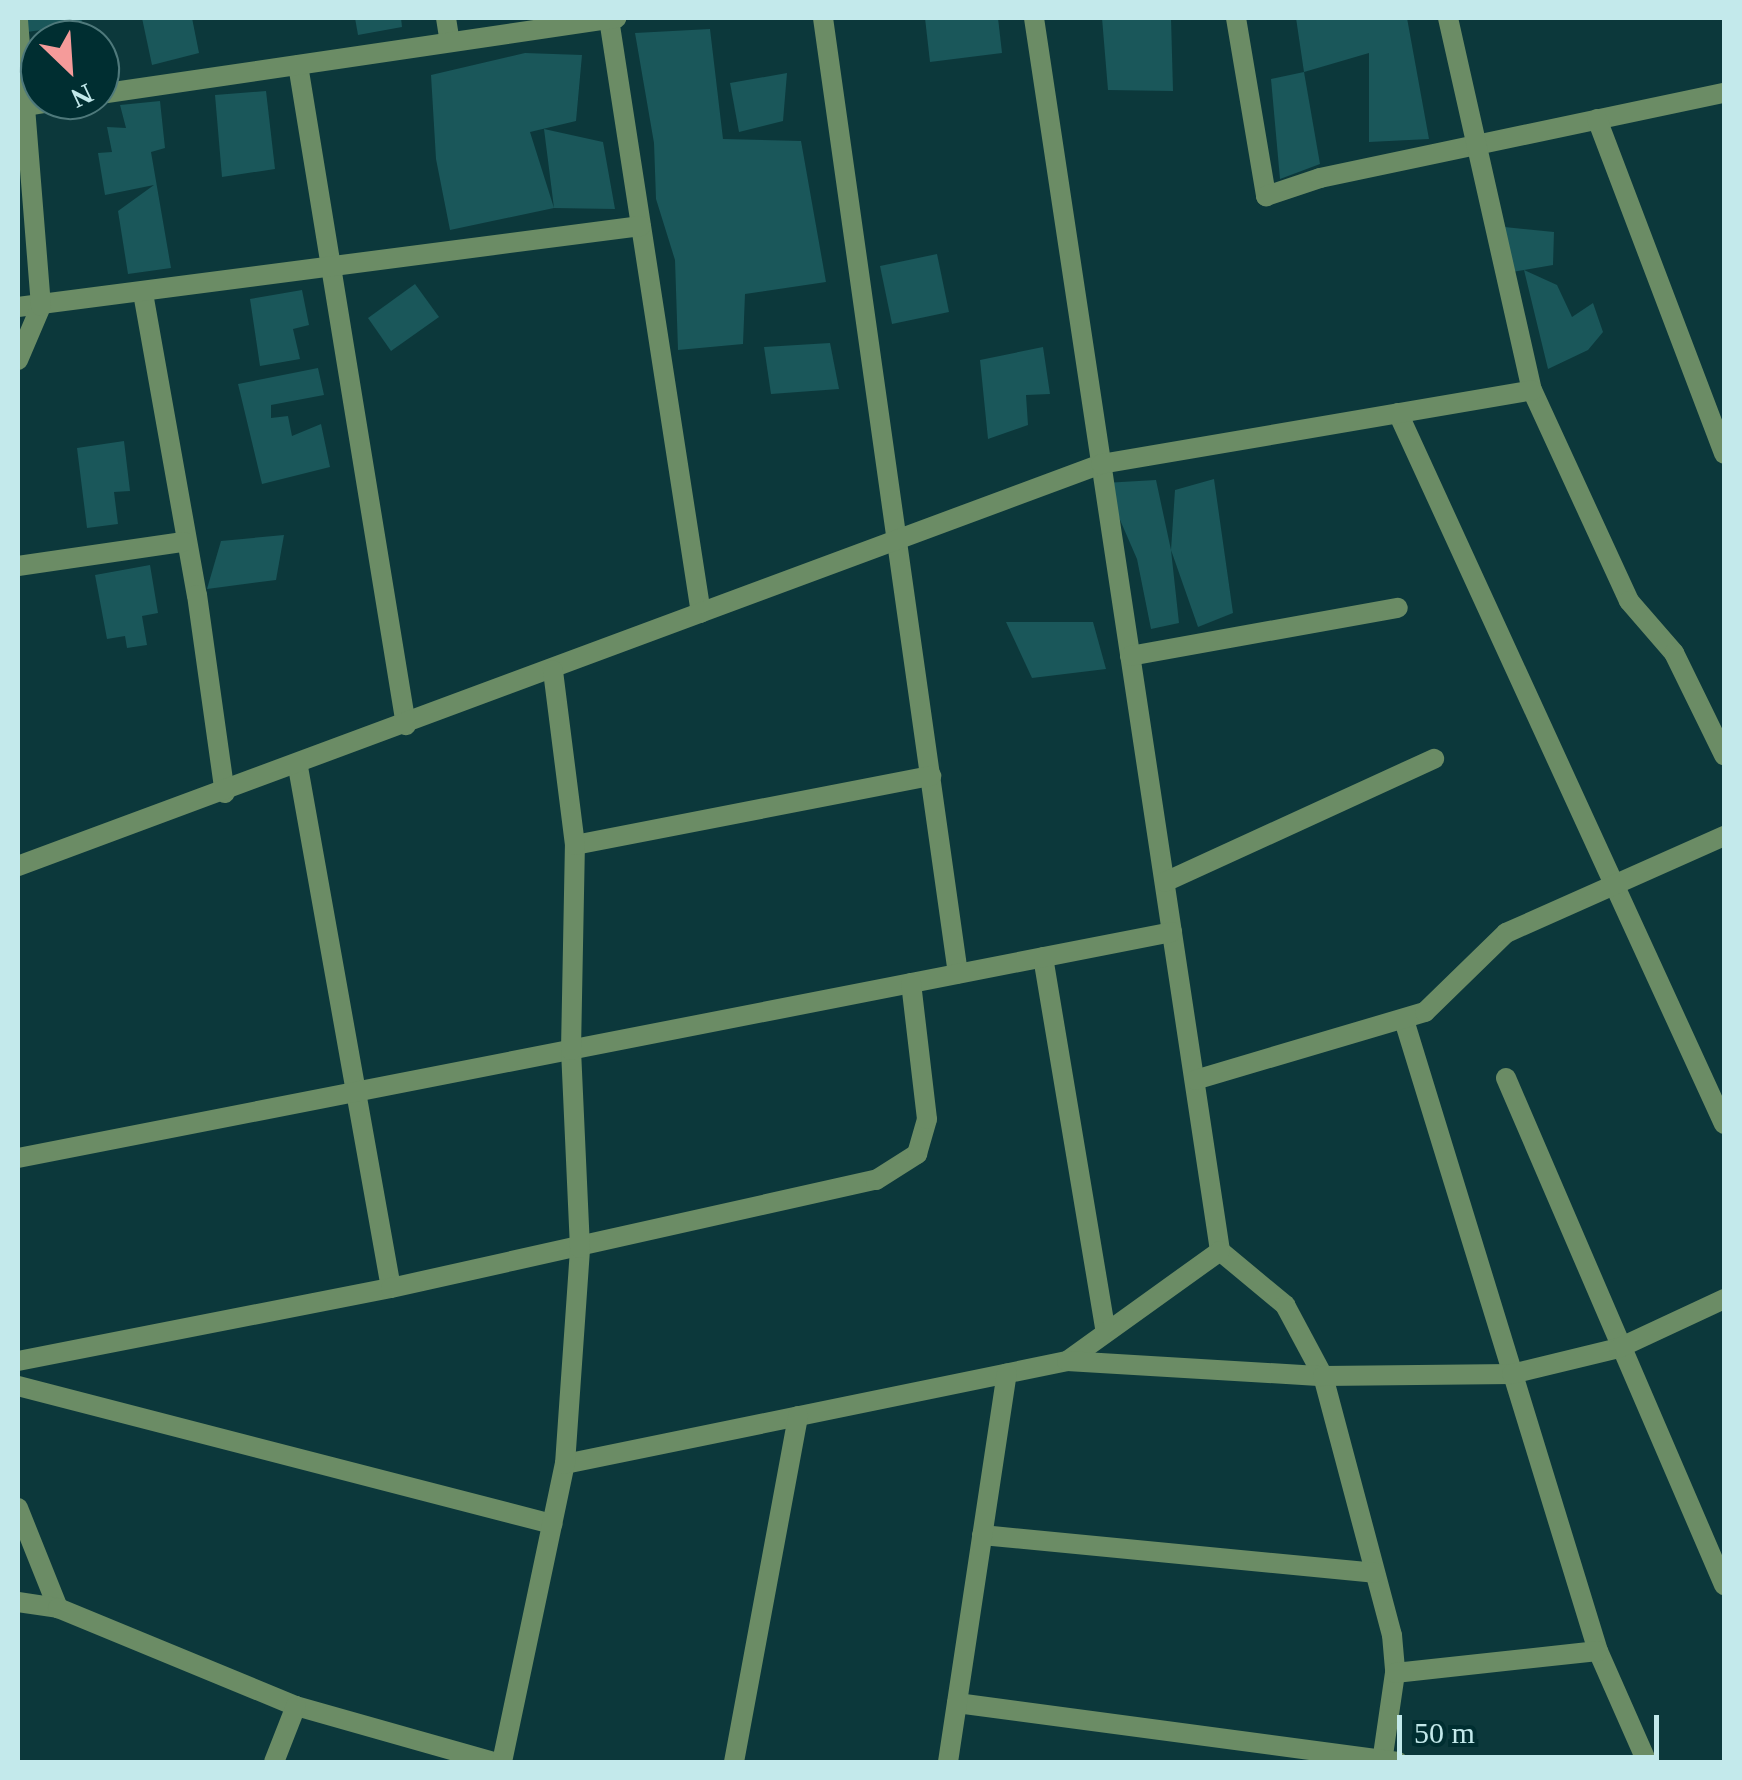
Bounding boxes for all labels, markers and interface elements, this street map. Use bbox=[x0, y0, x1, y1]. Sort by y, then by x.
north arrow bbox=[20, 20, 120, 120]
text: N bbox=[66, 78, 98, 114]
scale bar bbox=[1402, 1695, 1664, 1757]
text: 50 m bbox=[1414, 1716, 1475, 1749]

